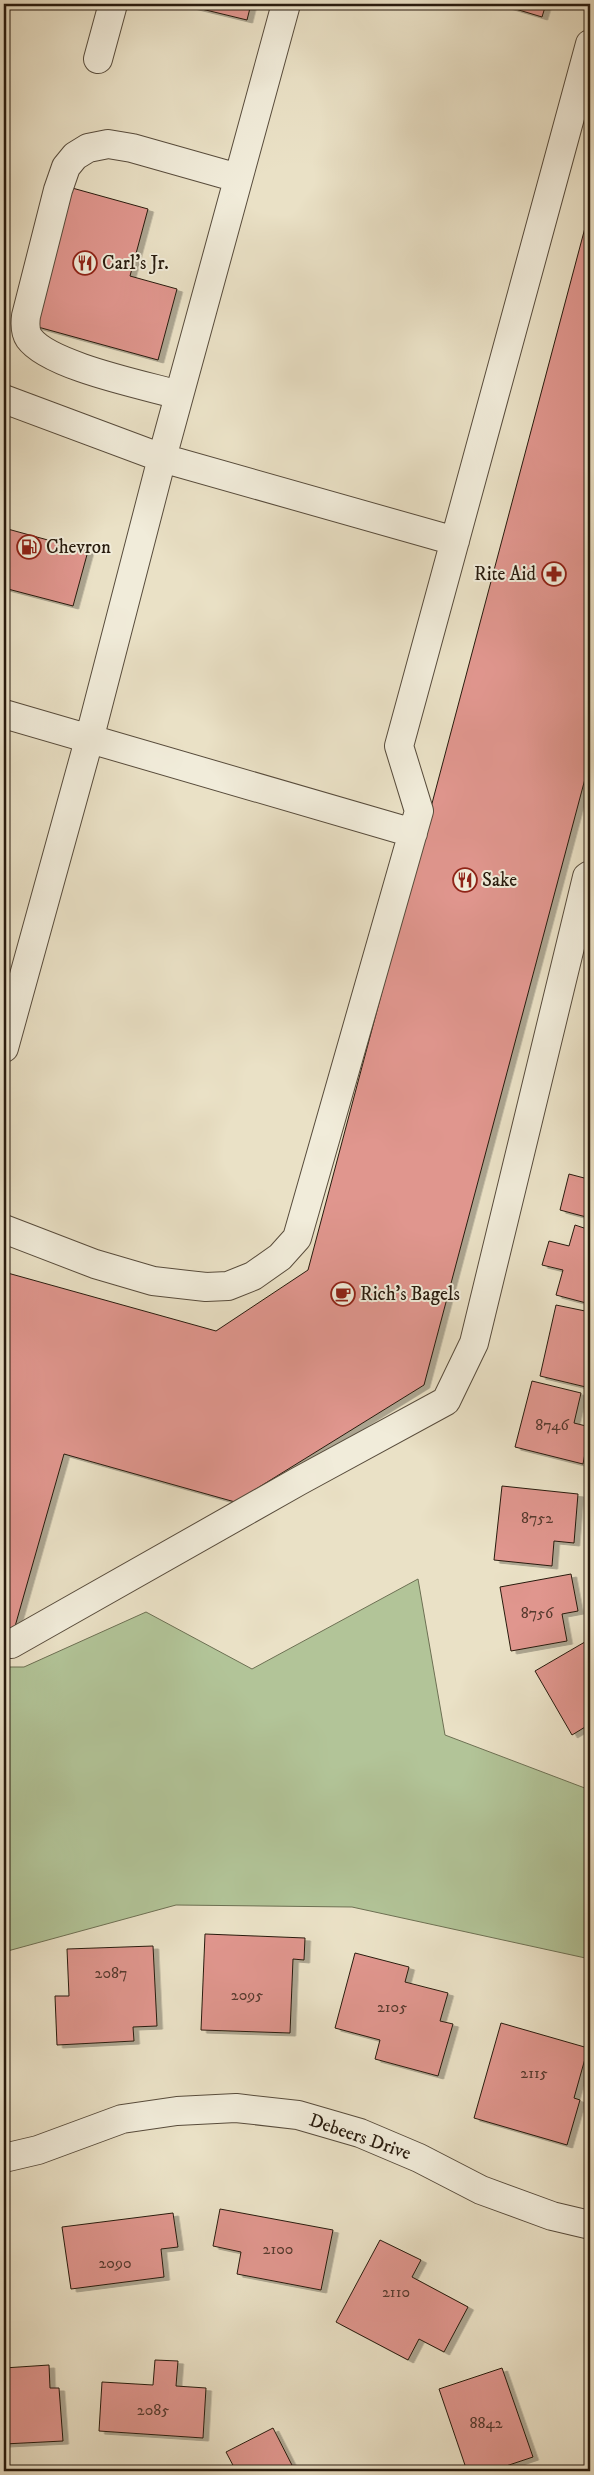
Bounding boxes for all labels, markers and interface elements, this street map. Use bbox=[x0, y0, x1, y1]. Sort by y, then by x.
restaurant icon: Carl's Jr. bbox=[72, 250, 98, 276]
place label: Carl's Jr. bbox=[102, 252, 169, 275]
fuel station icon: Chevron bbox=[16, 534, 42, 560]
place label: Chevron bbox=[46, 536, 111, 559]
pharmacy icon: Rite Aid bbox=[541, 561, 567, 587]
place label: Rite Aid bbox=[474, 563, 537, 586]
restaurant icon: Sake bbox=[452, 867, 478, 893]
place label: Sake bbox=[482, 869, 517, 892]
cafe icon: Rich's Bagels bbox=[330, 1281, 356, 1307]
place label: Rich's Bagels bbox=[360, 1283, 460, 1306]
house number: 8746 bbox=[535, 1415, 570, 1435]
house number: 8752 bbox=[521, 1508, 553, 1528]
house number: 8756 bbox=[521, 1603, 554, 1623]
house number: 2087 bbox=[95, 1963, 127, 1983]
house number: 2095 bbox=[231, 1985, 263, 2005]
house number: 2105 bbox=[377, 1997, 407, 2017]
house number: 2115 bbox=[520, 2063, 548, 2083]
street label: Debeers Drive bbox=[306, 2109, 414, 2165]
house number: 2100 bbox=[263, 2239, 293, 2259]
house number: 2090 bbox=[98, 2253, 132, 2273]
house number: 2110 bbox=[382, 2282, 410, 2302]
house number: 2085 bbox=[137, 2400, 169, 2420]
house number: 8842 bbox=[469, 2413, 503, 2433]

